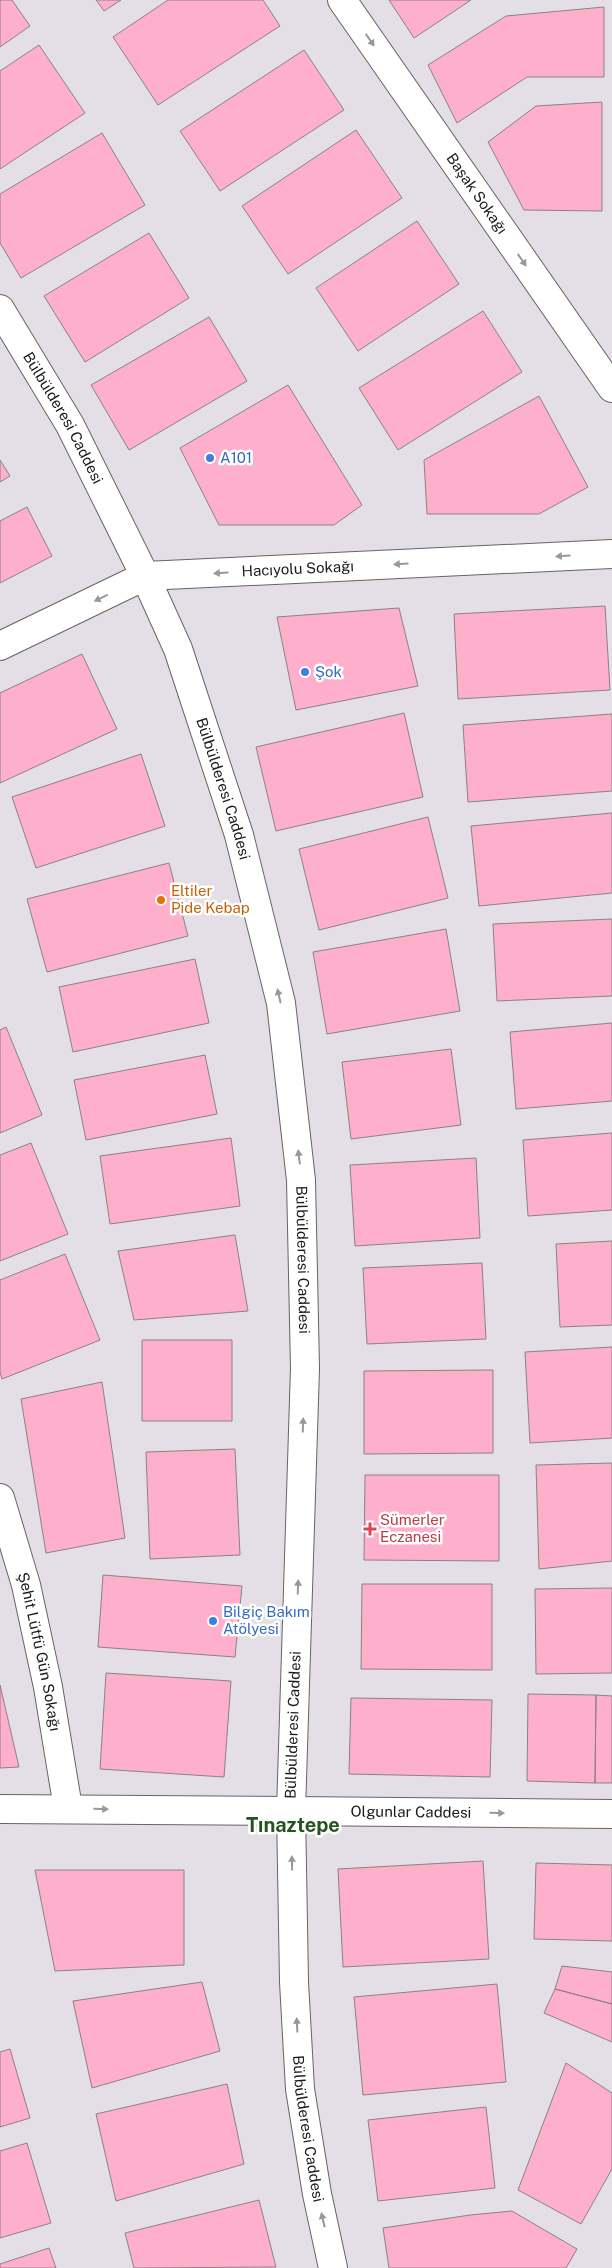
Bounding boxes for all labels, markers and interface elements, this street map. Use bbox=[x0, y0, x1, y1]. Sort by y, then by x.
one-way arrow bbox=[365, 33, 375, 47]
street label: Başak Sokağı bbox=[443, 150, 511, 237]
one-way arrow bbox=[517, 253, 527, 266]
street label: Bülbülderesi Caddesi bbox=[20, 349, 107, 486]
place label: A101 bbox=[220, 449, 252, 466]
marker: A101 bbox=[204, 452, 216, 464]
one-way arrow bbox=[555, 552, 571, 560]
street label: Hacıyolu Sokağı bbox=[241, 557, 354, 579]
one-way arrow bbox=[393, 560, 409, 568]
one-way arrow bbox=[213, 569, 229, 577]
one-way arrow bbox=[94, 594, 108, 602]
place label: Şok bbox=[315, 663, 342, 680]
marker: Şok bbox=[299, 666, 311, 678]
street label: Bülbülderesi Caddesi bbox=[193, 715, 254, 861]
place label: Eltiler Pide Kebap bbox=[171, 882, 250, 916]
marker: Eltiler Pide Kebap bbox=[155, 894, 167, 906]
one-way arrow bbox=[275, 989, 283, 1004]
one-way arrow bbox=[295, 1149, 303, 1165]
street label: Bülbülderesi Caddesi bbox=[293, 1186, 313, 1334]
one-way arrow bbox=[299, 1417, 307, 1433]
place label: Sümerler Eczanesi bbox=[380, 1511, 445, 1545]
marker: Sümerler Eczanesi bbox=[364, 1523, 376, 1535]
street label: Şehit Lütfü Gün Sokağı bbox=[15, 1570, 64, 1732]
one-way arrow bbox=[294, 1579, 302, 1595]
place label: Bilgiç Bakım Atölyesi bbox=[223, 1603, 310, 1637]
marker: Bilgiç Bakım Atölyesi bbox=[207, 1615, 219, 1627]
street label: Bülbülderesi Caddesi bbox=[281, 1651, 304, 1799]
street label: Olgunlar Caddesi bbox=[351, 1803, 471, 1821]
one-way arrow bbox=[93, 1805, 109, 1813]
one-way arrow bbox=[489, 1809, 505, 1817]
district label: Tınaztepe bbox=[246, 1813, 340, 1837]
one-way arrow bbox=[288, 1854, 296, 1870]
one-way arrow bbox=[292, 2017, 300, 2033]
street label: Bülbülderesi Caddesi bbox=[290, 2055, 327, 2203]
one-way arrow bbox=[319, 2213, 327, 2228]

